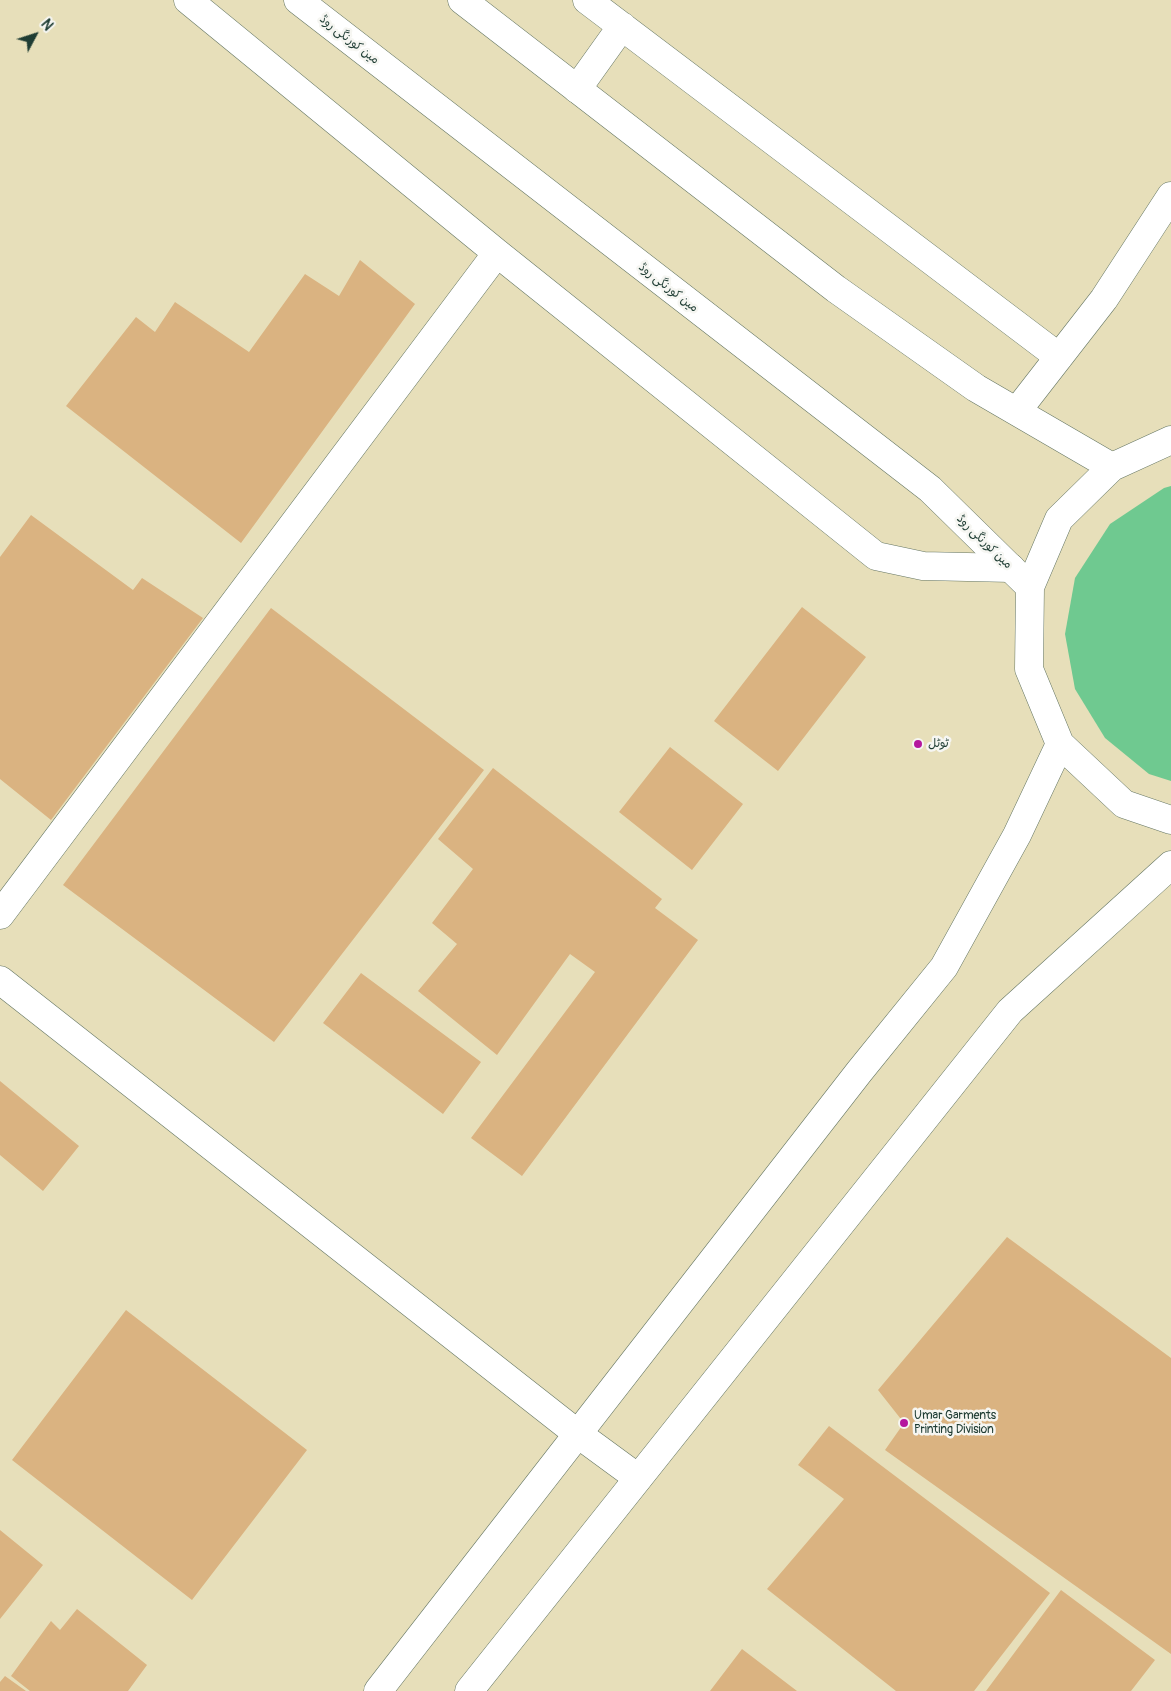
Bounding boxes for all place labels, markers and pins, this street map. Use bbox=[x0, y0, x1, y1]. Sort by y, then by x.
place label: ٹوٹل bbox=[928, 737, 949, 751]
marker: ٹوٹل bbox=[912, 738, 924, 750]
place label: Umar Garments Printing Division bbox=[914, 1409, 996, 1437]
marker: Umar Garments Printing Division bbox=[898, 1417, 910, 1429]

